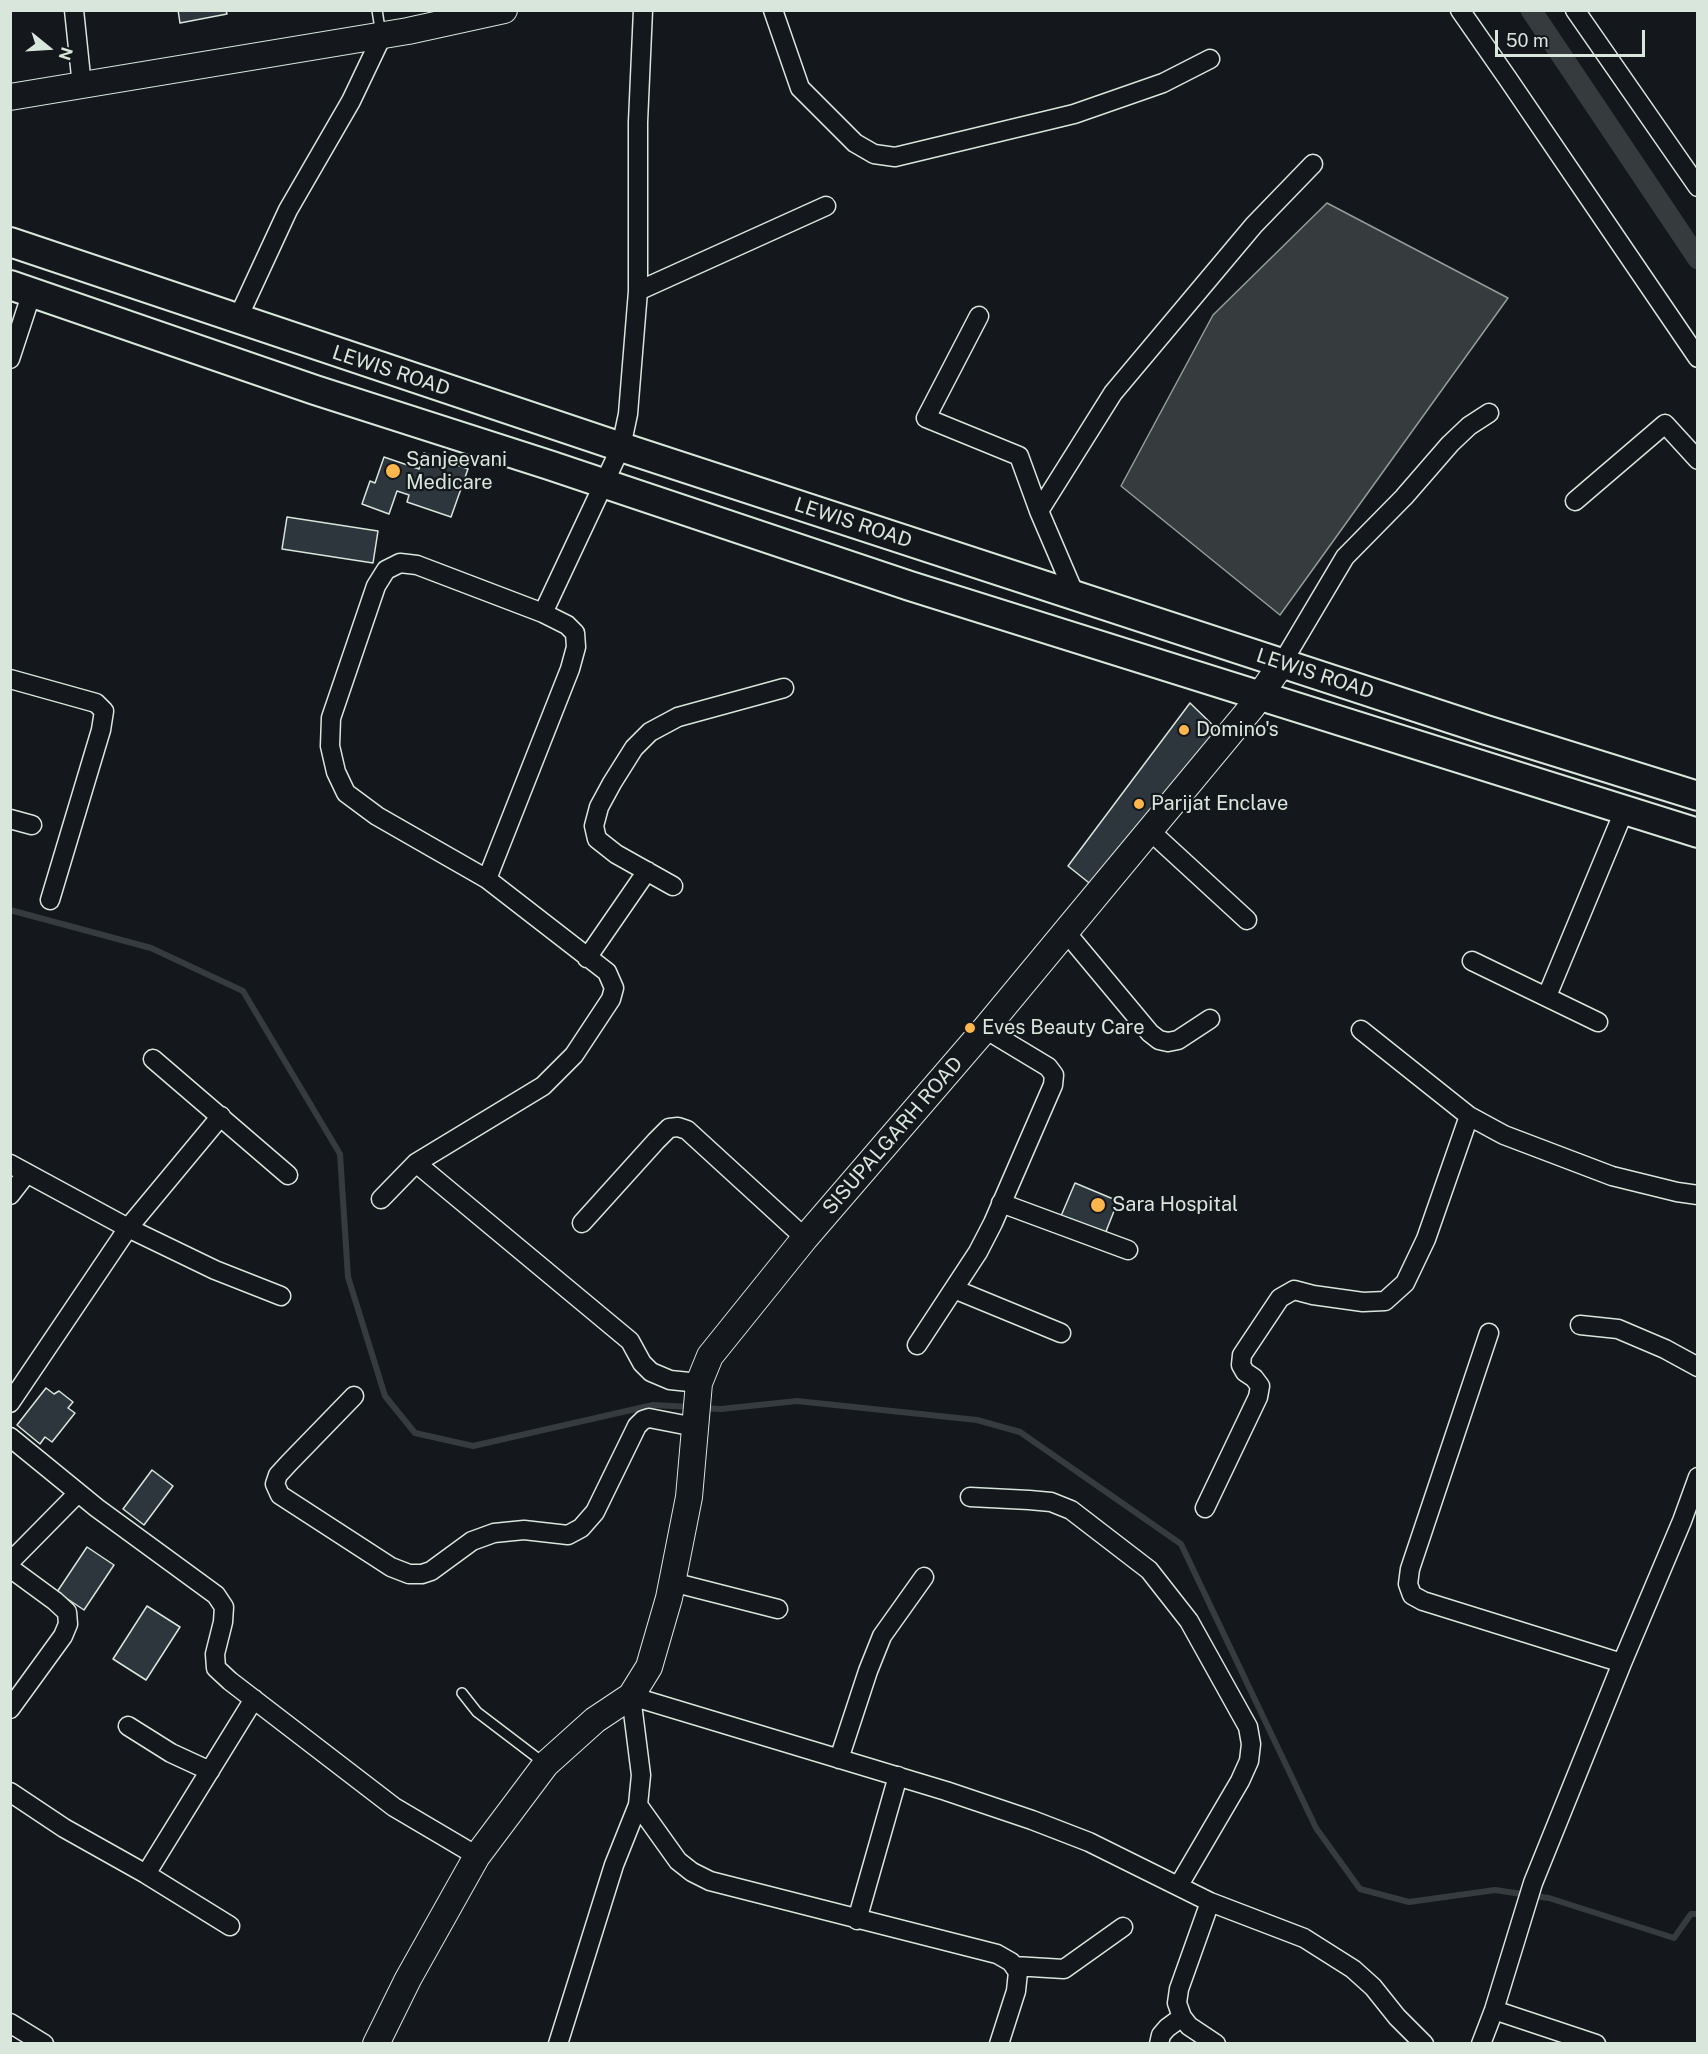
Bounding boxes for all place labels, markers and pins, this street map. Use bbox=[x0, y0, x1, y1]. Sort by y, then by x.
place label: Sanjeevani Medicare bbox=[406, 448, 507, 495]
marker: Sanjeevani Medicare bbox=[384, 462, 402, 480]
place label: Domino's bbox=[1196, 718, 1279, 742]
marker: Domino's bbox=[1177, 723, 1191, 737]
place label: Parijat Enclave bbox=[1151, 792, 1288, 816]
marker: Parijat Enclave bbox=[1132, 797, 1146, 811]
place label: Eves Beauty Care bbox=[982, 1016, 1145, 1040]
marker: Eves Beauty Care bbox=[963, 1021, 977, 1035]
place label: Sara Hospital bbox=[1112, 1193, 1238, 1217]
marker: Sara Hospital bbox=[1089, 1196, 1107, 1214]

